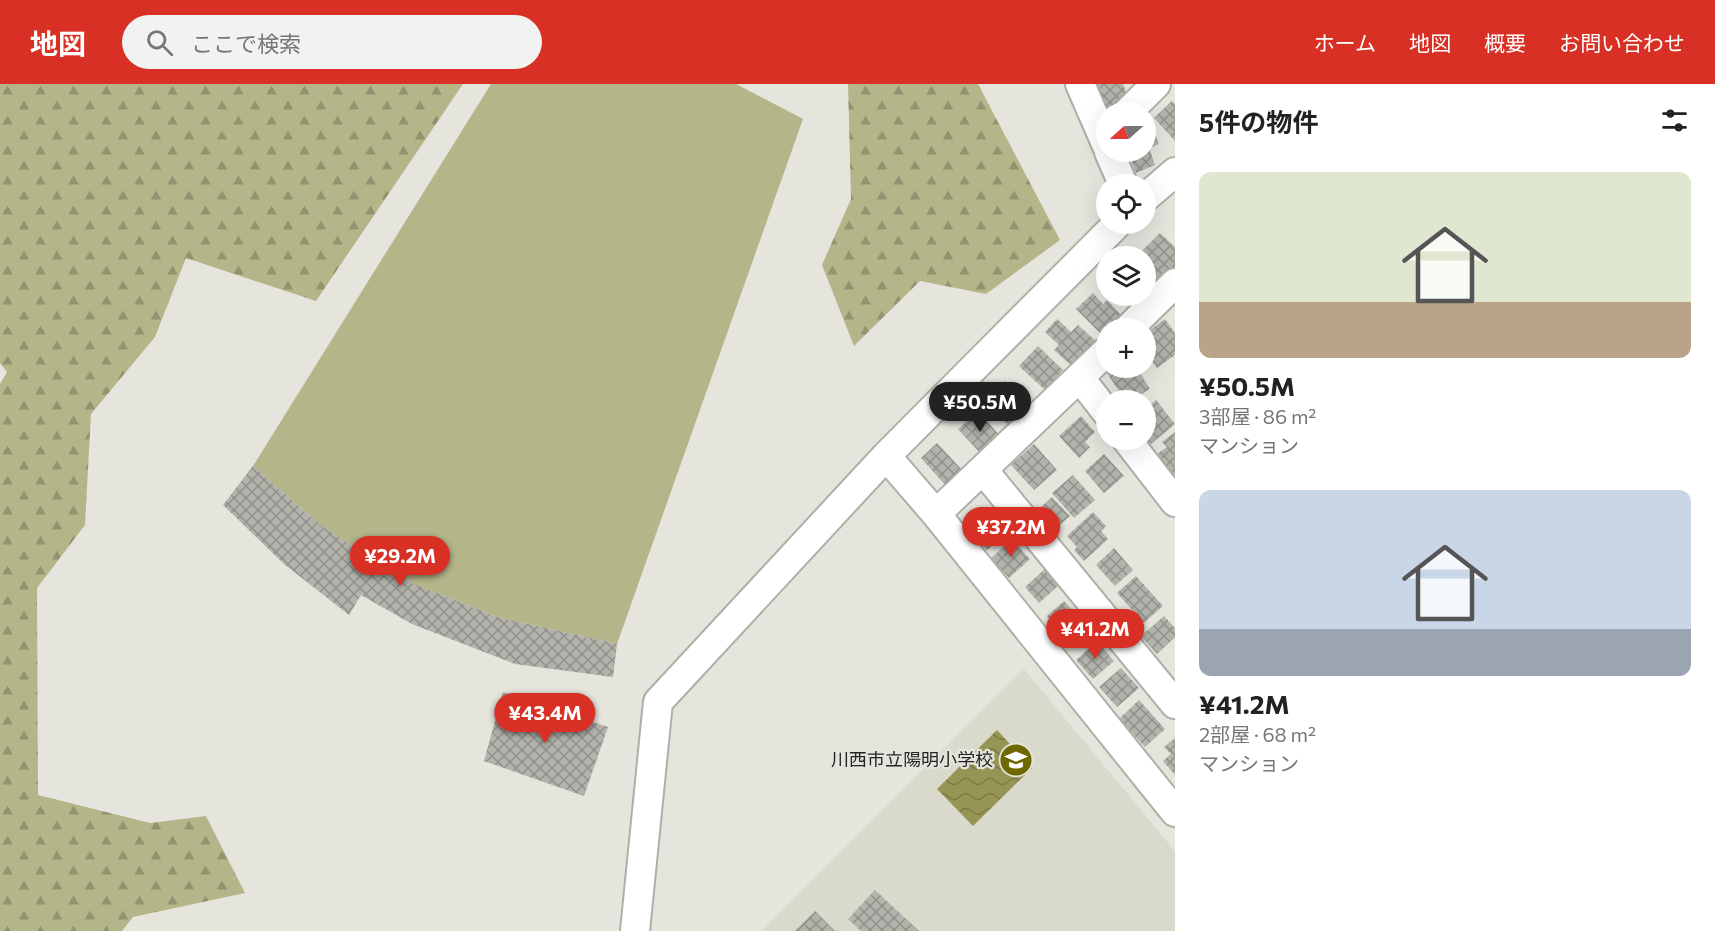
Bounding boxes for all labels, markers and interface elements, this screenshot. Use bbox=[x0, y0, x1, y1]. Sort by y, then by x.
search box bbox=[122, 15, 542, 69]
text: 地図 bbox=[30, 26, 86, 60]
icon: search bbox=[143, 26, 176, 59]
text: ここで検索 bbox=[191, 30, 301, 57]
text: ホーム bbox=[1314, 30, 1376, 55]
text: 地図 bbox=[1409, 30, 1451, 55]
text: 概要 bbox=[1484, 30, 1526, 55]
text: お問い合わせ bbox=[1559, 30, 1685, 55]
north arrow bbox=[1096, 102, 1156, 162]
map controls bbox=[1096, 102, 1156, 450]
icon: filters bbox=[1658, 104, 1691, 137]
text: 5件の物件 bbox=[1199, 106, 1318, 137]
button: locate bbox=[1096, 174, 1156, 234]
icon: home bbox=[1391, 211, 1499, 319]
button: layers bbox=[1096, 246, 1156, 306]
button: + bbox=[1096, 318, 1156, 378]
text: ¥50.5M bbox=[1199, 370, 1295, 401]
pin: ¥50.5M bbox=[931, 382, 1029, 433]
text: ¥50.5M bbox=[943, 389, 1017, 413]
button: − bbox=[1096, 390, 1156, 450]
text: 3部屋 · 86 m² bbox=[1199, 404, 1316, 428]
text: マンション bbox=[1199, 433, 1299, 457]
pin: ¥37.2M bbox=[962, 507, 1060, 558]
text: ¥37.2M bbox=[976, 514, 1046, 538]
icon: home bbox=[1391, 529, 1499, 637]
pin: ¥29.2M bbox=[351, 536, 449, 587]
text: ¥29.2M bbox=[364, 543, 436, 567]
pin: ¥41.2M bbox=[1046, 609, 1144, 660]
text: ¥41.2M bbox=[1060, 616, 1130, 640]
text: ¥41.2M bbox=[1199, 688, 1290, 719]
pin: ¥43.4M bbox=[496, 693, 594, 744]
text: ¥43.4M bbox=[508, 700, 582, 724]
text: 2部屋 · 68 m² bbox=[1199, 722, 1316, 746]
school or university icon: 川西市立陽明小学校 bbox=[998, 742, 1034, 778]
place label: 川西市立陽明小学校 bbox=[831, 748, 993, 770]
text: マンション bbox=[1199, 751, 1299, 775]

